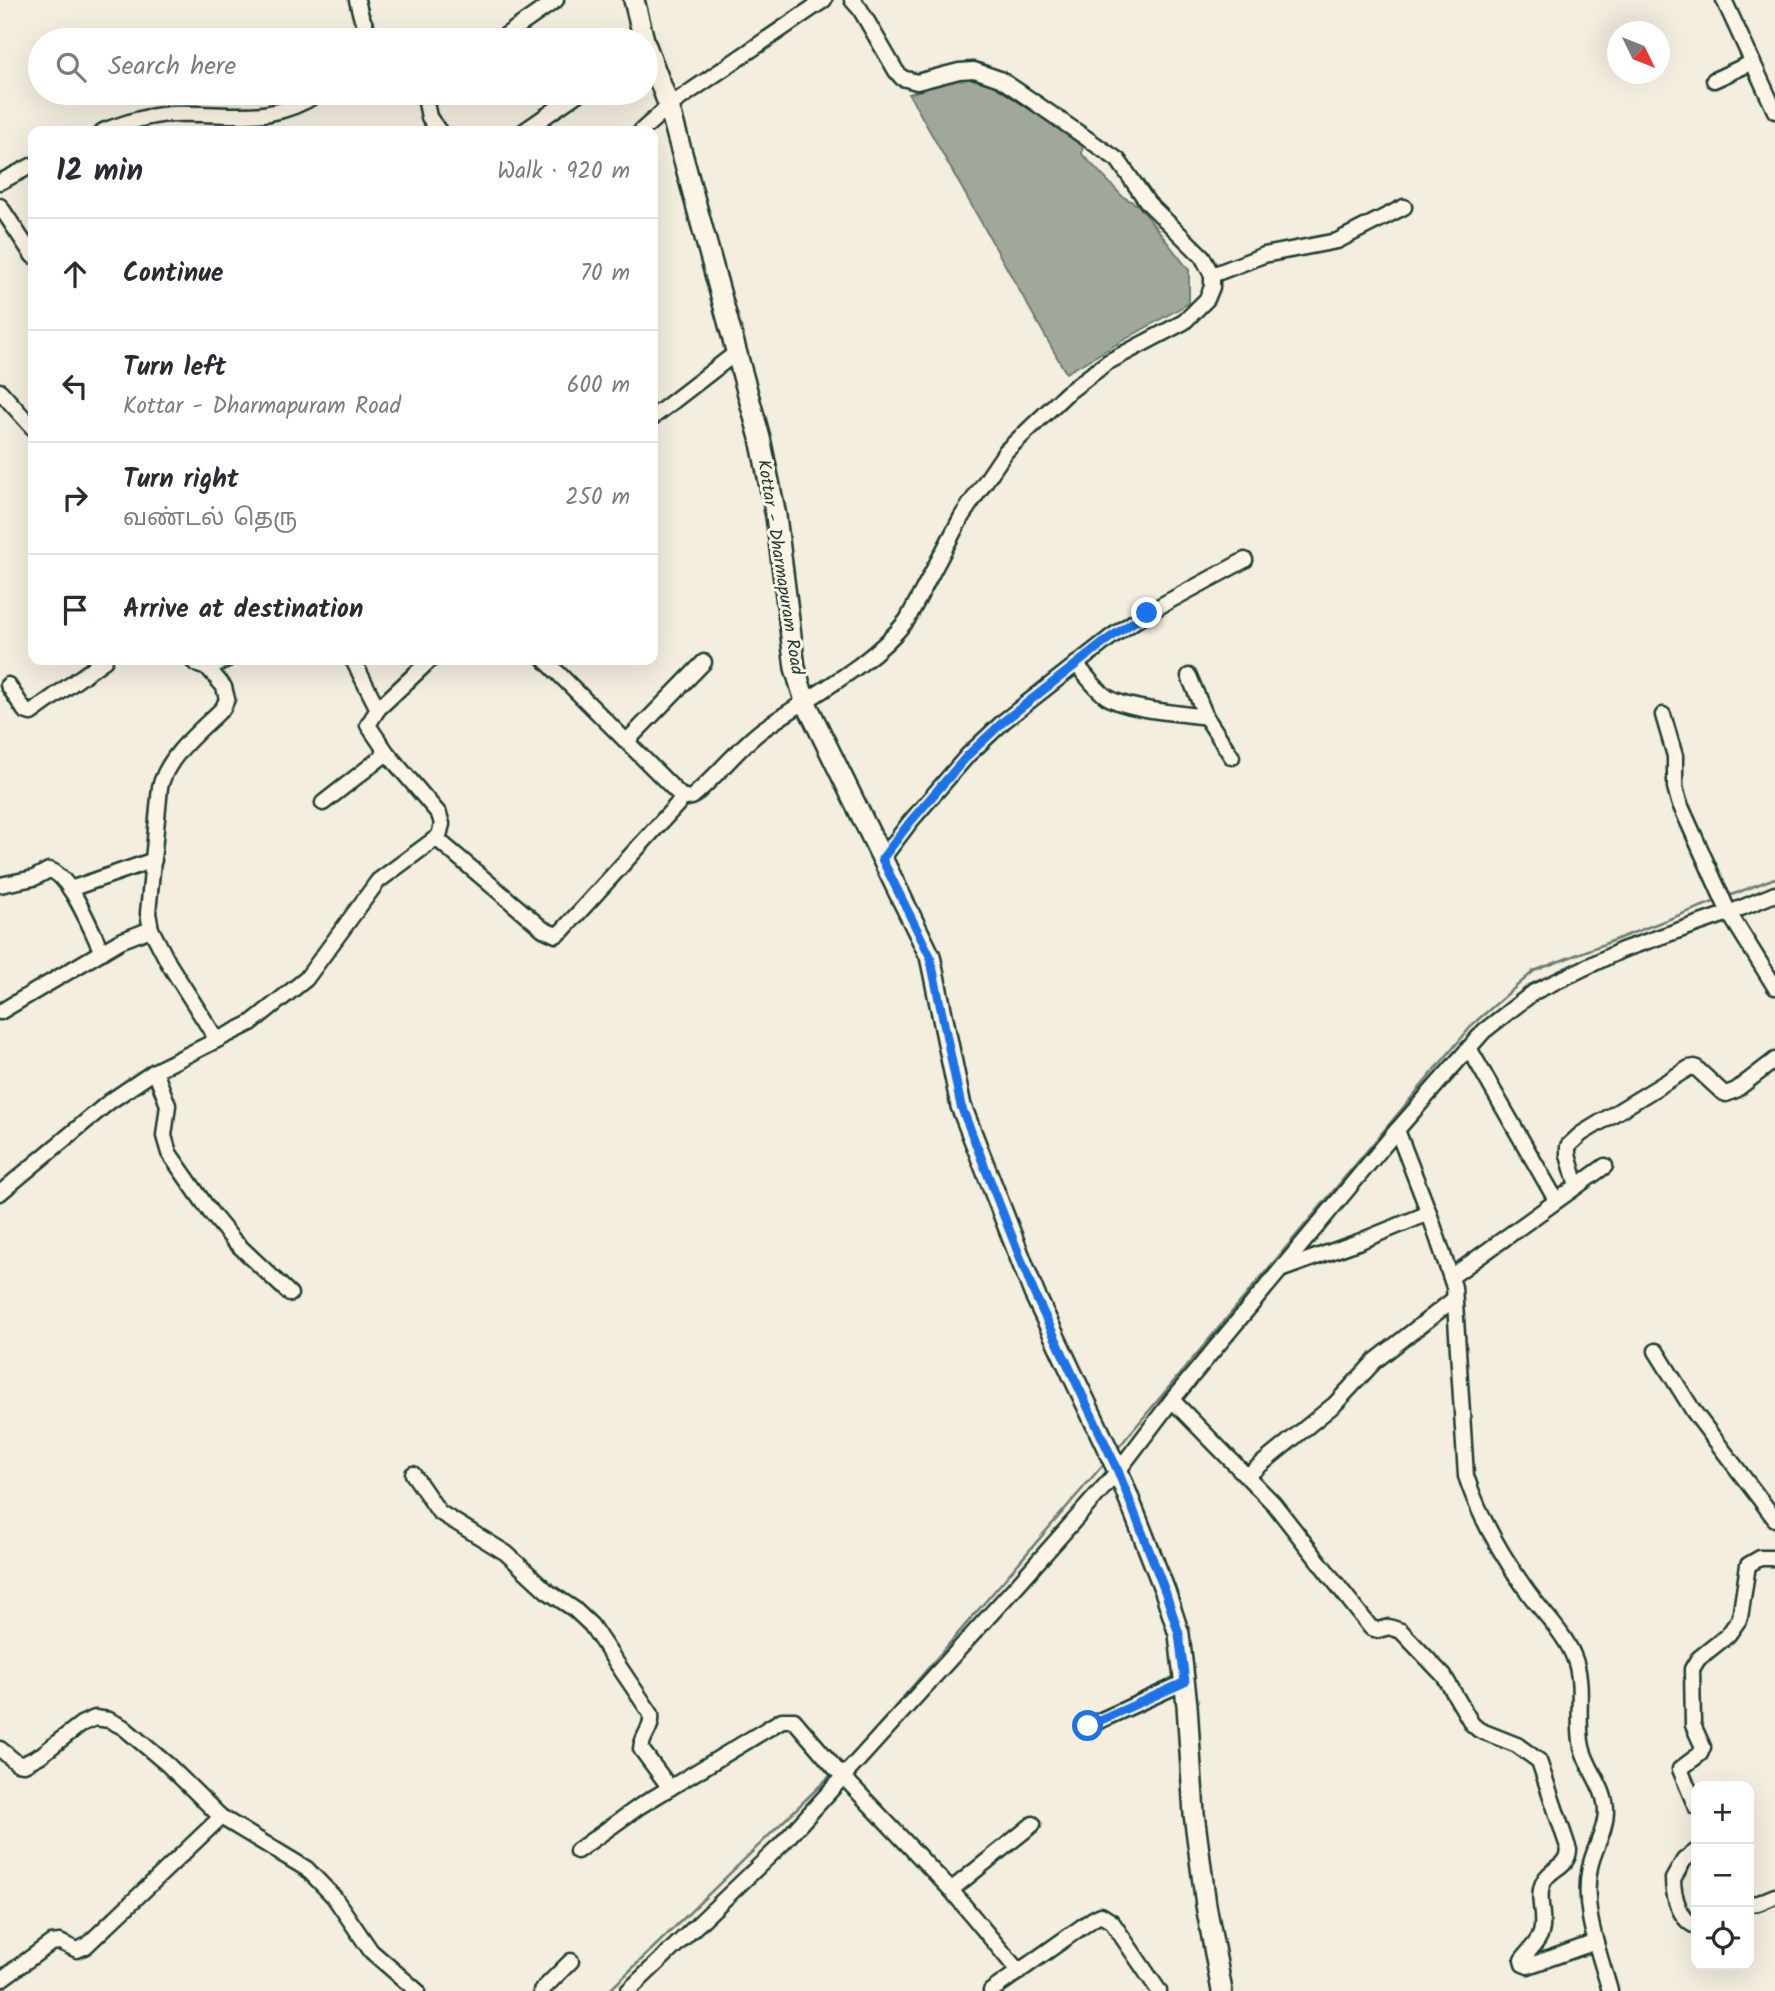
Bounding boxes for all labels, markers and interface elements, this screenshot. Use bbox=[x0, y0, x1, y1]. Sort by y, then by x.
north arrow bbox=[1607, 21, 1670, 84]
search box bbox=[28, 28, 658, 105]
text: Search here bbox=[108, 46, 236, 88]
icon: search bbox=[52, 48, 90, 86]
text: 12 min bbox=[56, 148, 143, 196]
text: Walk · 920 m bbox=[497, 154, 630, 190]
text: Continue bbox=[123, 253, 224, 295]
icon: ahead bbox=[56, 255, 94, 293]
text: 70 m bbox=[580, 256, 630, 292]
text: Turn left bbox=[123, 347, 226, 389]
icon: left bbox=[56, 367, 94, 405]
text: 600 m bbox=[567, 368, 630, 404]
text: Kottar - Dharmapuram Road bbox=[123, 389, 401, 425]
street label: Kottar - Dharmapuram Road bbox=[748, 458, 811, 678]
text: Turn right bbox=[123, 459, 239, 501]
icon: right bbox=[56, 479, 94, 517]
text: 250 m bbox=[565, 480, 630, 516]
text: வண்டல் தெரு bbox=[123, 501, 297, 537]
text: Arrive at destination bbox=[123, 589, 363, 631]
icon: arrive bbox=[56, 591, 94, 629]
route end bbox=[1131, 597, 1162, 628]
route start bbox=[1072, 1710, 1103, 1741]
map controls bbox=[1691, 1781, 1754, 1970]
button: + bbox=[1691, 1781, 1754, 1844]
button: − bbox=[1691, 1844, 1754, 1907]
button: locate bbox=[1691, 1907, 1754, 1970]

